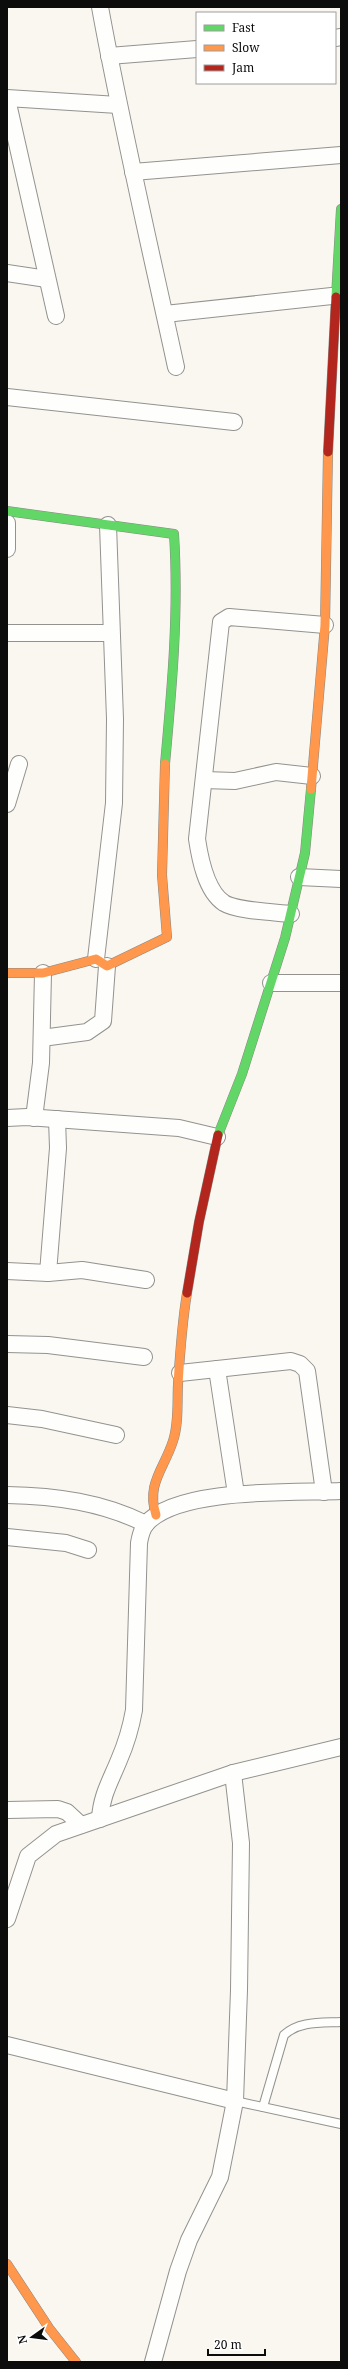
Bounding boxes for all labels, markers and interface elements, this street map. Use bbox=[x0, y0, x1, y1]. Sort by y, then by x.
legend bbox=[196, 12, 336, 84]
text: Fast bbox=[232, 19, 255, 36]
text: Slow bbox=[232, 39, 260, 56]
text: Jam bbox=[231, 59, 254, 76]
north arrow bbox=[12, 2317, 52, 2357]
scale bar bbox=[208, 2331, 265, 2357]
text: N bbox=[13, 2333, 30, 2346]
text: 20 m bbox=[214, 2336, 242, 2353]

